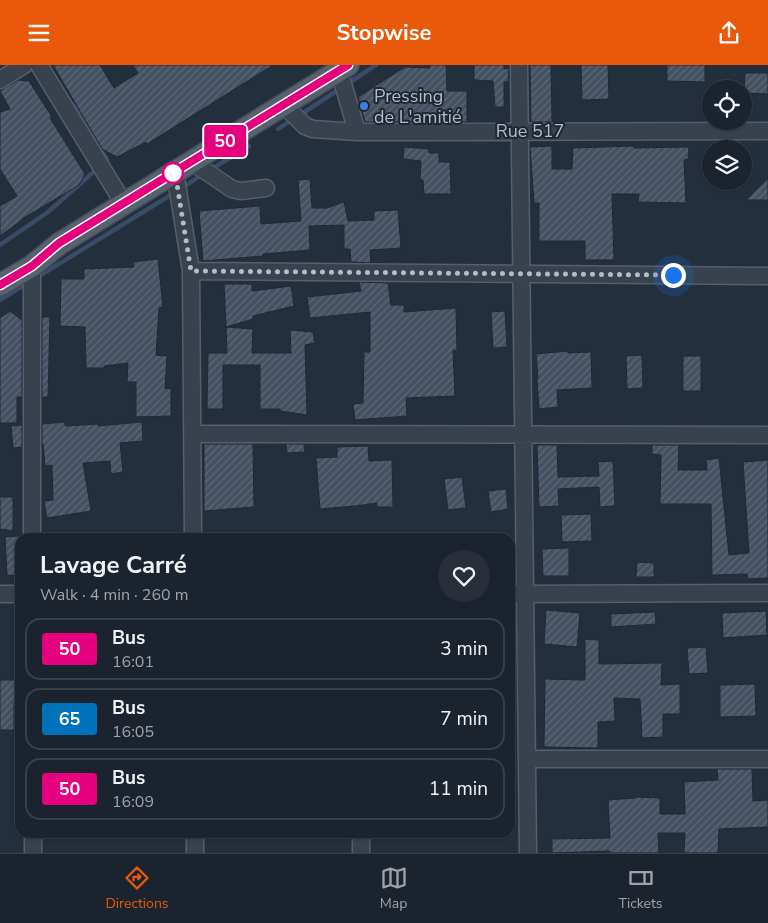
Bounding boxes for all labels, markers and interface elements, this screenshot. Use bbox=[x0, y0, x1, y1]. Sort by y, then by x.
text: Stopwise bbox=[337, 18, 431, 48]
icon: menu bbox=[25, 19, 53, 47]
icon: share bbox=[715, 19, 743, 47]
map controls bbox=[702, 80, 752, 190]
button: locate bbox=[702, 80, 752, 130]
place label: Pressing de L'amitié bbox=[374, 84, 462, 129]
marker: Pressing de L'amitié bbox=[358, 100, 370, 112]
street label: Rue 517 bbox=[496, 119, 564, 143]
line badge: 50 bbox=[202, 125, 248, 157]
text: 50 bbox=[214, 129, 236, 153]
button: layers bbox=[702, 140, 752, 190]
unlabelled marker bbox=[162, 162, 184, 184]
your location bbox=[661, 263, 686, 288]
text: Lavage Carré bbox=[40, 549, 187, 581]
button: heart bbox=[438, 550, 490, 602]
text: Walk · 4 min · 260 m bbox=[40, 584, 188, 606]
text: Bus bbox=[112, 625, 145, 651]
text: 3 min bbox=[440, 636, 488, 662]
text: 50 bbox=[59, 637, 80, 661]
text: 16:01 bbox=[112, 651, 154, 673]
text: Bus bbox=[112, 695, 145, 721]
text: 7 min bbox=[440, 706, 488, 732]
text: 65 bbox=[59, 707, 80, 731]
text: 16:05 bbox=[112, 721, 154, 743]
text: Bus bbox=[112, 765, 145, 791]
text: 11 min bbox=[429, 776, 488, 802]
text: 50 bbox=[59, 777, 80, 801]
text: 16:09 bbox=[112, 791, 154, 813]
tab: Directions bbox=[105, 864, 169, 913]
tab: Map bbox=[380, 864, 408, 913]
tab: Tickets bbox=[618, 864, 663, 913]

